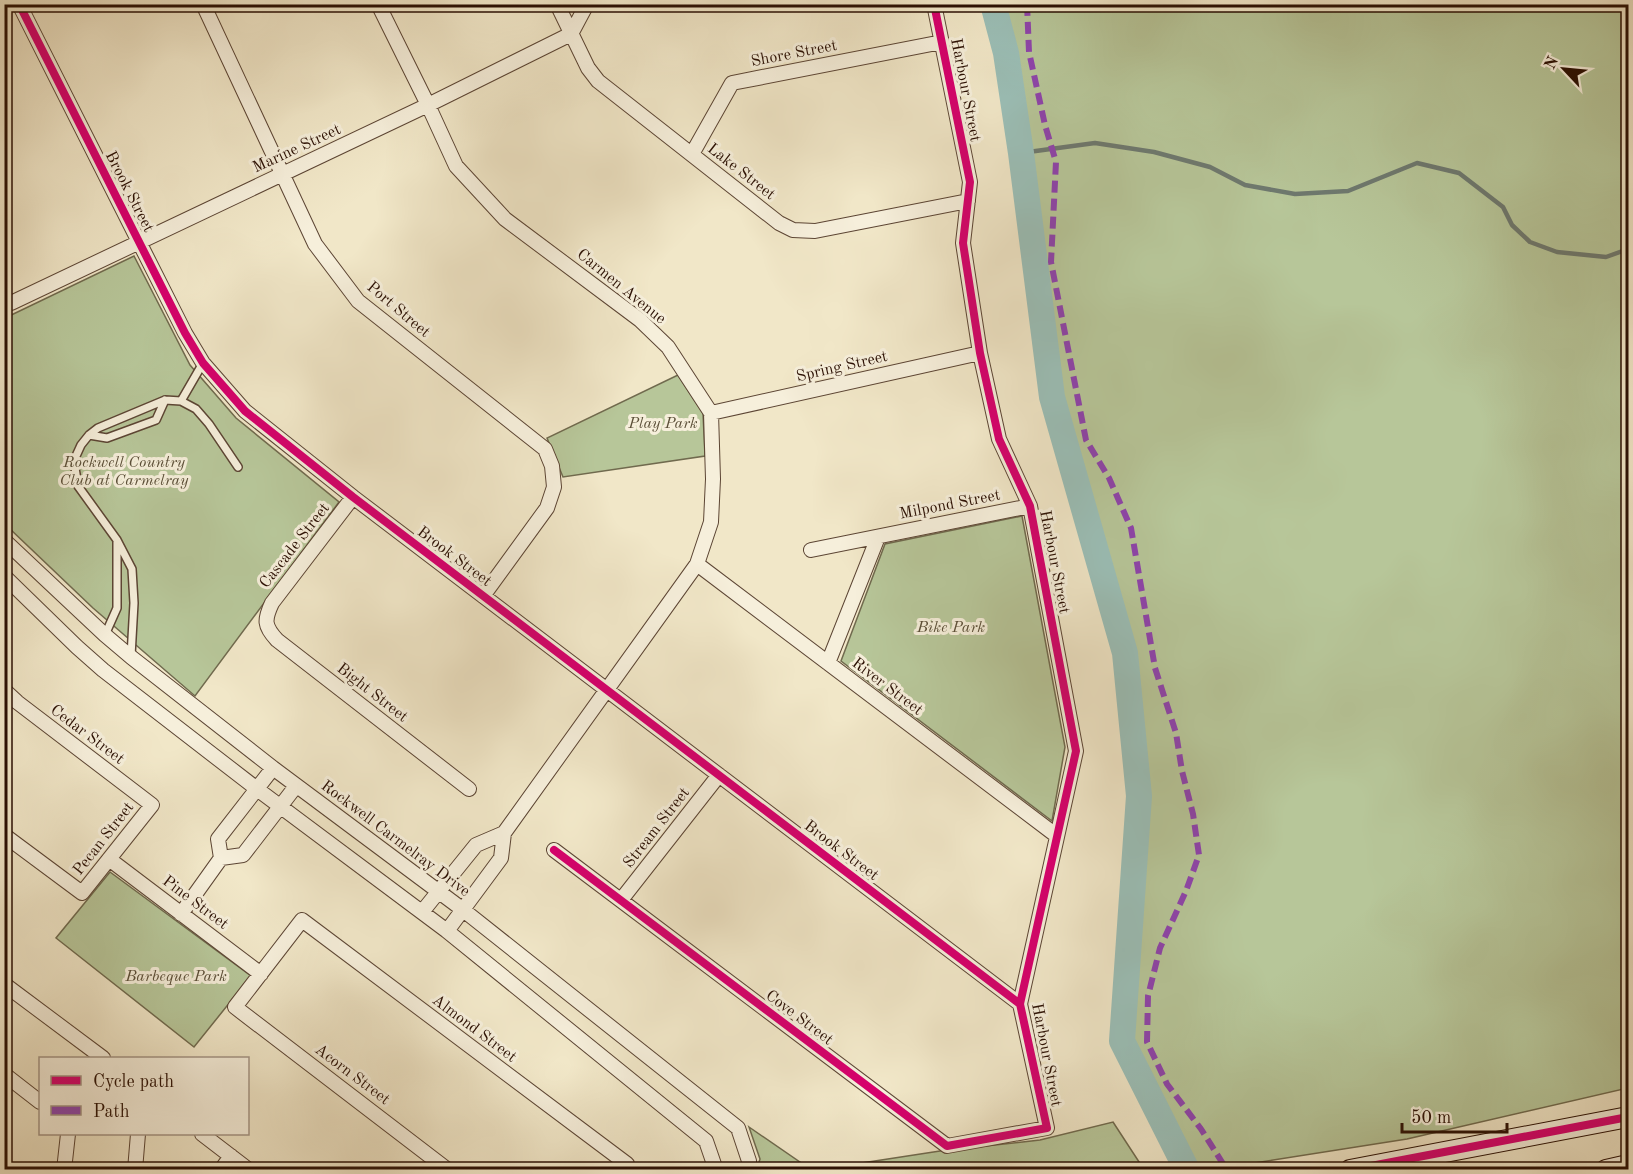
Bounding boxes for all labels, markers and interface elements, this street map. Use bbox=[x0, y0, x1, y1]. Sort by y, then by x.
street label: Harbour Street bbox=[947, 37, 983, 144]
street label: Shore Street bbox=[750, 38, 839, 70]
north arrow bbox=[1534, 39, 1594, 99]
text: N bbox=[1542, 54, 1563, 72]
street label: Marine Street bbox=[251, 121, 344, 176]
street label: Lake Street bbox=[704, 141, 778, 204]
street label: Brook Street bbox=[102, 149, 156, 235]
street label: Carmen Avenue bbox=[574, 246, 668, 328]
street label: Port Street bbox=[363, 279, 433, 341]
street label: Spring Street bbox=[795, 349, 890, 385]
park label: Play Park bbox=[627, 416, 698, 432]
park label: Rockwell Country Club at Carmelray bbox=[60, 455, 189, 489]
street label: Milpond Street bbox=[898, 487, 1002, 523]
street label: Cascade Street bbox=[257, 500, 333, 592]
street label: Harbour Street bbox=[1036, 509, 1072, 616]
street label: Brook Street bbox=[414, 524, 495, 590]
park label: Bike Park bbox=[916, 620, 985, 636]
street label: River Street bbox=[849, 655, 926, 719]
street label: Bight Street bbox=[334, 660, 411, 726]
street label: Cedar Street bbox=[47, 702, 127, 768]
street label: Rockwell Carmelray Drive bbox=[318, 778, 472, 900]
street label: Stream Street bbox=[621, 785, 693, 871]
street label: Pecan Street bbox=[71, 799, 138, 879]
street label: Brook Street bbox=[801, 818, 882, 884]
street label: Pine Street bbox=[159, 873, 231, 933]
park label: Barbeque Park bbox=[124, 969, 227, 985]
street label: Cove Street bbox=[762, 988, 836, 1049]
street label: Almond Street bbox=[429, 992, 519, 1066]
street label: Harbour Street bbox=[1028, 1002, 1064, 1109]
street label: Acorn Street bbox=[312, 1042, 393, 1108]
legend bbox=[39, 1057, 249, 1135]
text: Cycle path bbox=[93, 1073, 174, 1091]
scale bar bbox=[1402, 1096, 1507, 1134]
text: Path bbox=[93, 1103, 130, 1121]
text: 50 m bbox=[1411, 1109, 1451, 1127]

